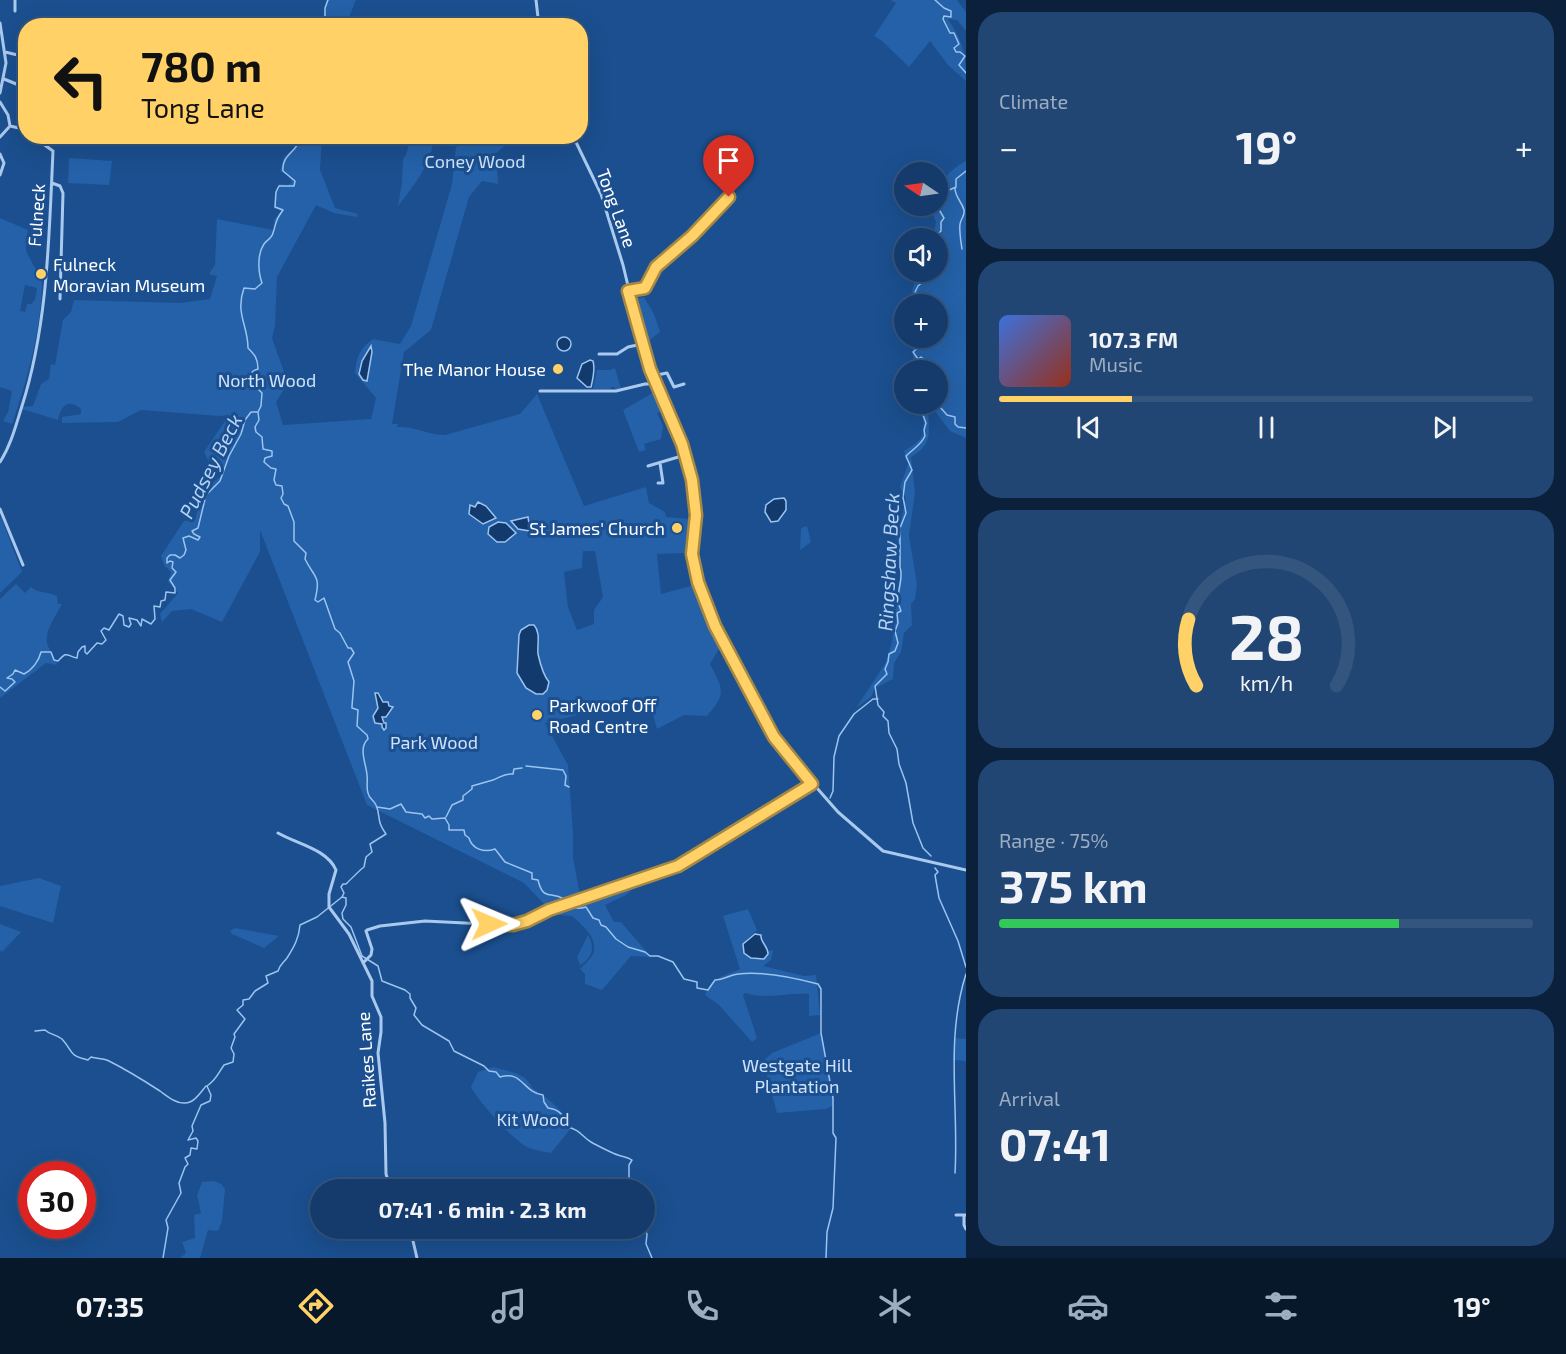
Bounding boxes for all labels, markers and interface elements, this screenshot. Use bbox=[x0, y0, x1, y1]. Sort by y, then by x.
text: 780 m bbox=[141, 40, 262, 90]
icon: left bbox=[42, 42, 120, 120]
text: Climate bbox=[999, 89, 1068, 113]
text: Tong Lane bbox=[141, 91, 265, 123]
text: 19° bbox=[1236, 119, 1297, 173]
text: − bbox=[999, 127, 1018, 167]
text: + bbox=[1515, 127, 1533, 167]
pin bbox=[703, 135, 754, 197]
icon: arrive bbox=[712, 144, 745, 177]
park label: Coney Wood bbox=[425, 150, 525, 172]
north arrow bbox=[894, 162, 948, 216]
map controls bbox=[894, 162, 948, 414]
street label: Tong Lane bbox=[593, 165, 641, 251]
street label: Fulneck bbox=[23, 183, 49, 247]
button: sound bbox=[894, 228, 948, 282]
place label: Fulneck Moravian Museum bbox=[53, 253, 205, 296]
marker: Fulneck Moravian Museum bbox=[34, 267, 48, 281]
button: + bbox=[894, 294, 948, 348]
text: 107.3 FM bbox=[1089, 326, 1178, 352]
text: Music bbox=[1089, 352, 1143, 376]
place label: The Manor House bbox=[403, 358, 546, 380]
button: − bbox=[894, 360, 948, 414]
marker: The Manor House bbox=[551, 362, 565, 376]
park label: North Wood bbox=[218, 369, 316, 391]
water label: Pudsey Beck bbox=[173, 410, 247, 523]
icon: previous bbox=[1072, 411, 1105, 444]
icon: pause bbox=[1250, 411, 1283, 444]
icon: next bbox=[1428, 411, 1461, 444]
water label: Ringshaw Beck bbox=[872, 492, 904, 632]
place label: St James' Church bbox=[529, 517, 665, 539]
marker: St James' Church bbox=[670, 521, 684, 535]
text: 28 bbox=[1228, 598, 1304, 673]
text: km/h bbox=[1239, 670, 1293, 695]
place label: Parkwoof Off Road Centre bbox=[549, 694, 658, 737]
marker: Parkwoof Off Road Centre bbox=[530, 708, 544, 722]
park label: Park Wood bbox=[390, 731, 478, 753]
text: Range · 75% bbox=[999, 828, 1108, 852]
text: 375 km bbox=[999, 858, 1148, 912]
position arrow bbox=[457, 892, 521, 956]
street label: Raikes Lane bbox=[352, 1011, 380, 1109]
park label: Westgate Hill Plantation bbox=[742, 1054, 853, 1097]
text: Arrival bbox=[999, 1086, 1060, 1110]
park label: Kit Wood bbox=[496, 1108, 570, 1130]
text: 07:41 bbox=[999, 1116, 1111, 1170]
speed limit sign: 30 bbox=[18, 1161, 96, 1239]
text: 07:41 · 6 min · 2.3 km bbox=[378, 1196, 587, 1222]
icon: directions bbox=[295, 1285, 337, 1327]
icon: music bbox=[488, 1285, 530, 1327]
icon: phone bbox=[681, 1285, 723, 1327]
icon: climate bbox=[874, 1285, 916, 1327]
icon: car bbox=[1067, 1285, 1109, 1327]
icon: filters bbox=[1260, 1285, 1302, 1327]
text: 07:35 bbox=[76, 1290, 144, 1322]
text: 19° bbox=[1454, 1290, 1490, 1322]

